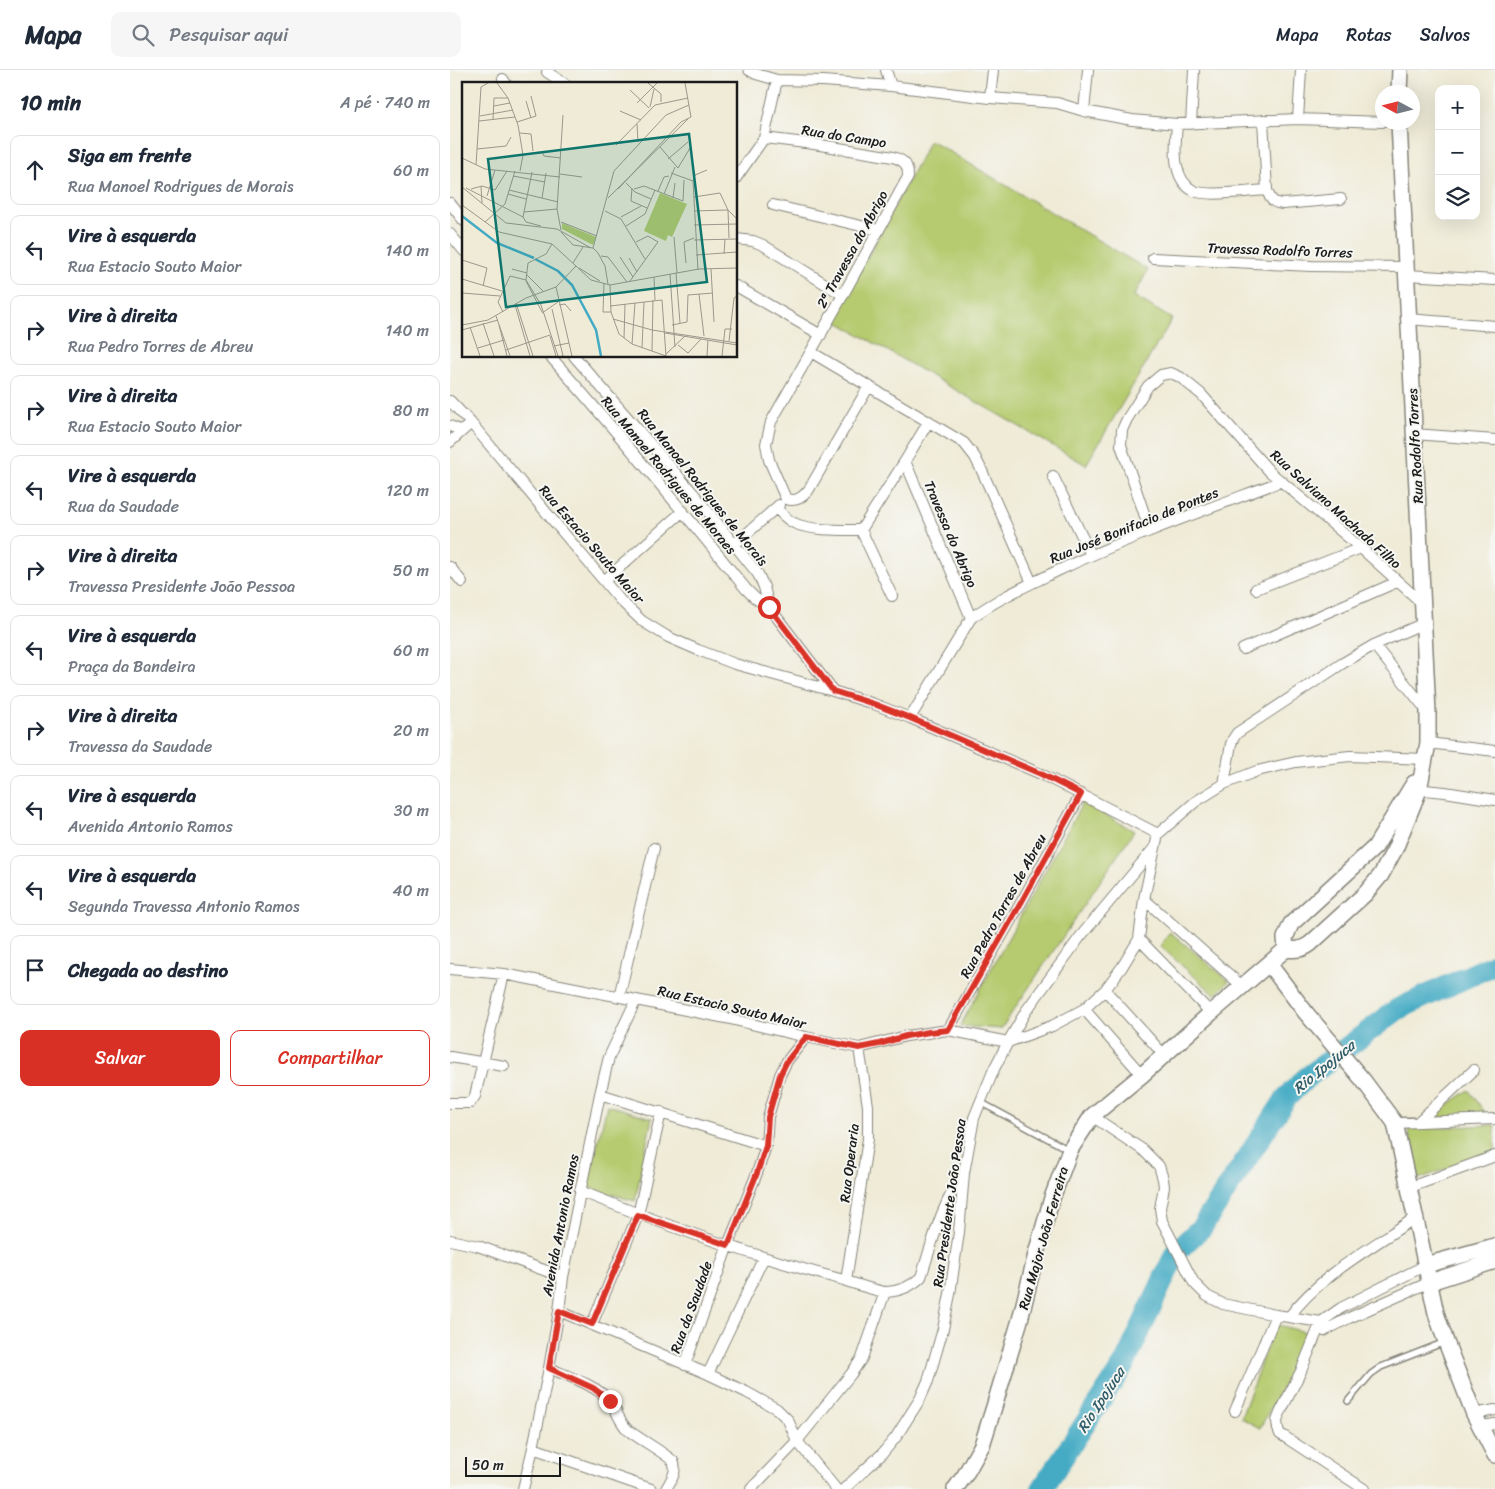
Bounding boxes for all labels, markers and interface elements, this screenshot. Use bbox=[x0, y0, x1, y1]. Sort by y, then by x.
search box bbox=[111, 12, 461, 57]
text: Mapa bbox=[25, 14, 81, 56]
text: Pesquisar aqui bbox=[169, 18, 288, 51]
text: Mapa bbox=[1276, 19, 1318, 51]
text: Rotas bbox=[1346, 19, 1392, 51]
text: Salvos bbox=[1420, 19, 1470, 51]
icon: search bbox=[129, 21, 157, 49]
inset map bbox=[462, 82, 738, 358]
text: 10 min bbox=[20, 84, 81, 122]
north arrow bbox=[1375, 85, 1420, 130]
map controls bbox=[1435, 85, 1480, 220]
button: + bbox=[1435, 85, 1480, 130]
text: A pé · 740 m bbox=[340, 88, 430, 117]
street label: Rua do Campo bbox=[800, 117, 888, 156]
button: − bbox=[1435, 130, 1480, 175]
text: Siga em frente bbox=[68, 139, 191, 172]
icon: ahead bbox=[21, 156, 49, 184]
text: 60 m bbox=[393, 156, 429, 185]
text: Rua Manoel Rodrigues de Morais bbox=[68, 172, 294, 201]
button: layers bbox=[1435, 175, 1480, 220]
street label: 2ª Travessa do Abrigo bbox=[810, 186, 895, 313]
text: Vire à esquerda bbox=[68, 219, 196, 252]
street label: Travessa Rodolfo Torres bbox=[1207, 235, 1354, 266]
icon: left bbox=[21, 236, 49, 264]
text: 140 m bbox=[386, 236, 429, 265]
text: Rua Estacio Souto Maior bbox=[68, 252, 241, 281]
text: Vire à direita bbox=[68, 299, 177, 332]
icon: right bbox=[21, 316, 49, 344]
text: 140 m bbox=[386, 316, 429, 345]
text: Rua Pedro Torres de Abreu bbox=[68, 332, 253, 361]
text: Vire à direita bbox=[68, 379, 177, 412]
street label: Rua Rodolfo Torres bbox=[1400, 388, 1431, 504]
street label: Rua Manoel Rodrigues de Moraes bbox=[595, 390, 743, 560]
icon: right bbox=[21, 396, 49, 424]
text: 80 m bbox=[393, 396, 429, 425]
street label: Rua Manoel Rodrigues de Morais bbox=[631, 403, 775, 572]
text: Rua Estacio Souto Maior bbox=[68, 412, 241, 441]
street label: Rua Salviano Machado Filho bbox=[1264, 443, 1407, 575]
text: Vire à esquerda bbox=[68, 459, 196, 492]
icon: left bbox=[21, 476, 49, 504]
text: 120 m bbox=[386, 476, 429, 505]
street label: Travessa do Abrigo bbox=[917, 477, 984, 592]
street label: Rua Estacio Souto Maior bbox=[533, 479, 652, 611]
street label: Rua José Bonifacio de Pontes bbox=[1046, 480, 1223, 571]
text: Rua da Saudade bbox=[68, 492, 179, 521]
text: Vire à direita bbox=[68, 539, 177, 572]
icon: right bbox=[21, 556, 49, 584]
text: 50 m bbox=[393, 556, 429, 585]
text: Travessa Presidente João Pessoa bbox=[68, 572, 295, 601]
route start bbox=[758, 596, 781, 619]
text: Vire à esquerda bbox=[68, 619, 196, 652]
icon: left bbox=[21, 636, 49, 664]
text: 60 m bbox=[393, 636, 429, 665]
text: Praça da Bandeira bbox=[68, 652, 196, 681]
text: Vire à direita bbox=[68, 699, 177, 732]
icon: right bbox=[21, 716, 49, 744]
text: 20 m bbox=[393, 716, 429, 745]
text: Travessa da Saudade bbox=[68, 732, 212, 761]
text: Vire à esquerda bbox=[68, 779, 196, 812]
icon: left bbox=[21, 796, 49, 824]
text: 30 m bbox=[394, 796, 429, 825]
text: Avenida Antonio Ramos bbox=[68, 812, 233, 841]
street label: Rua Pedro Torres de Abreu bbox=[953, 829, 1054, 983]
text: Vire à esquerda bbox=[68, 859, 196, 892]
icon: left bbox=[21, 876, 49, 904]
text: 40 m bbox=[392, 876, 429, 905]
text: Segunda Travessa Antonio Ramos bbox=[68, 892, 300, 921]
text: Chegada ao destino bbox=[68, 954, 228, 987]
icon: arrive bbox=[21, 956, 49, 984]
street label: Rua Estacio Souto Maior bbox=[655, 978, 810, 1037]
button: Salvar bbox=[20, 1030, 220, 1086]
button: Compartilhar bbox=[230, 1030, 430, 1086]
water label: Rio Ipojuca bbox=[1287, 1032, 1363, 1100]
street label: Rua Presidente João Pessoa bbox=[925, 1116, 974, 1289]
street label: Rua Operaria bbox=[832, 1122, 867, 1204]
street label: Avenida Antonio Ramos bbox=[534, 1151, 587, 1299]
street label: Rua Major João Ferreira bbox=[1011, 1163, 1076, 1313]
street label: Rua da Saudade bbox=[663, 1257, 720, 1357]
water label: Rio Ipojuca bbox=[1070, 1360, 1133, 1438]
route end bbox=[599, 1390, 622, 1413]
text: 50 m bbox=[472, 1453, 504, 1478]
scale bar bbox=[465, 1454, 561, 1477]

